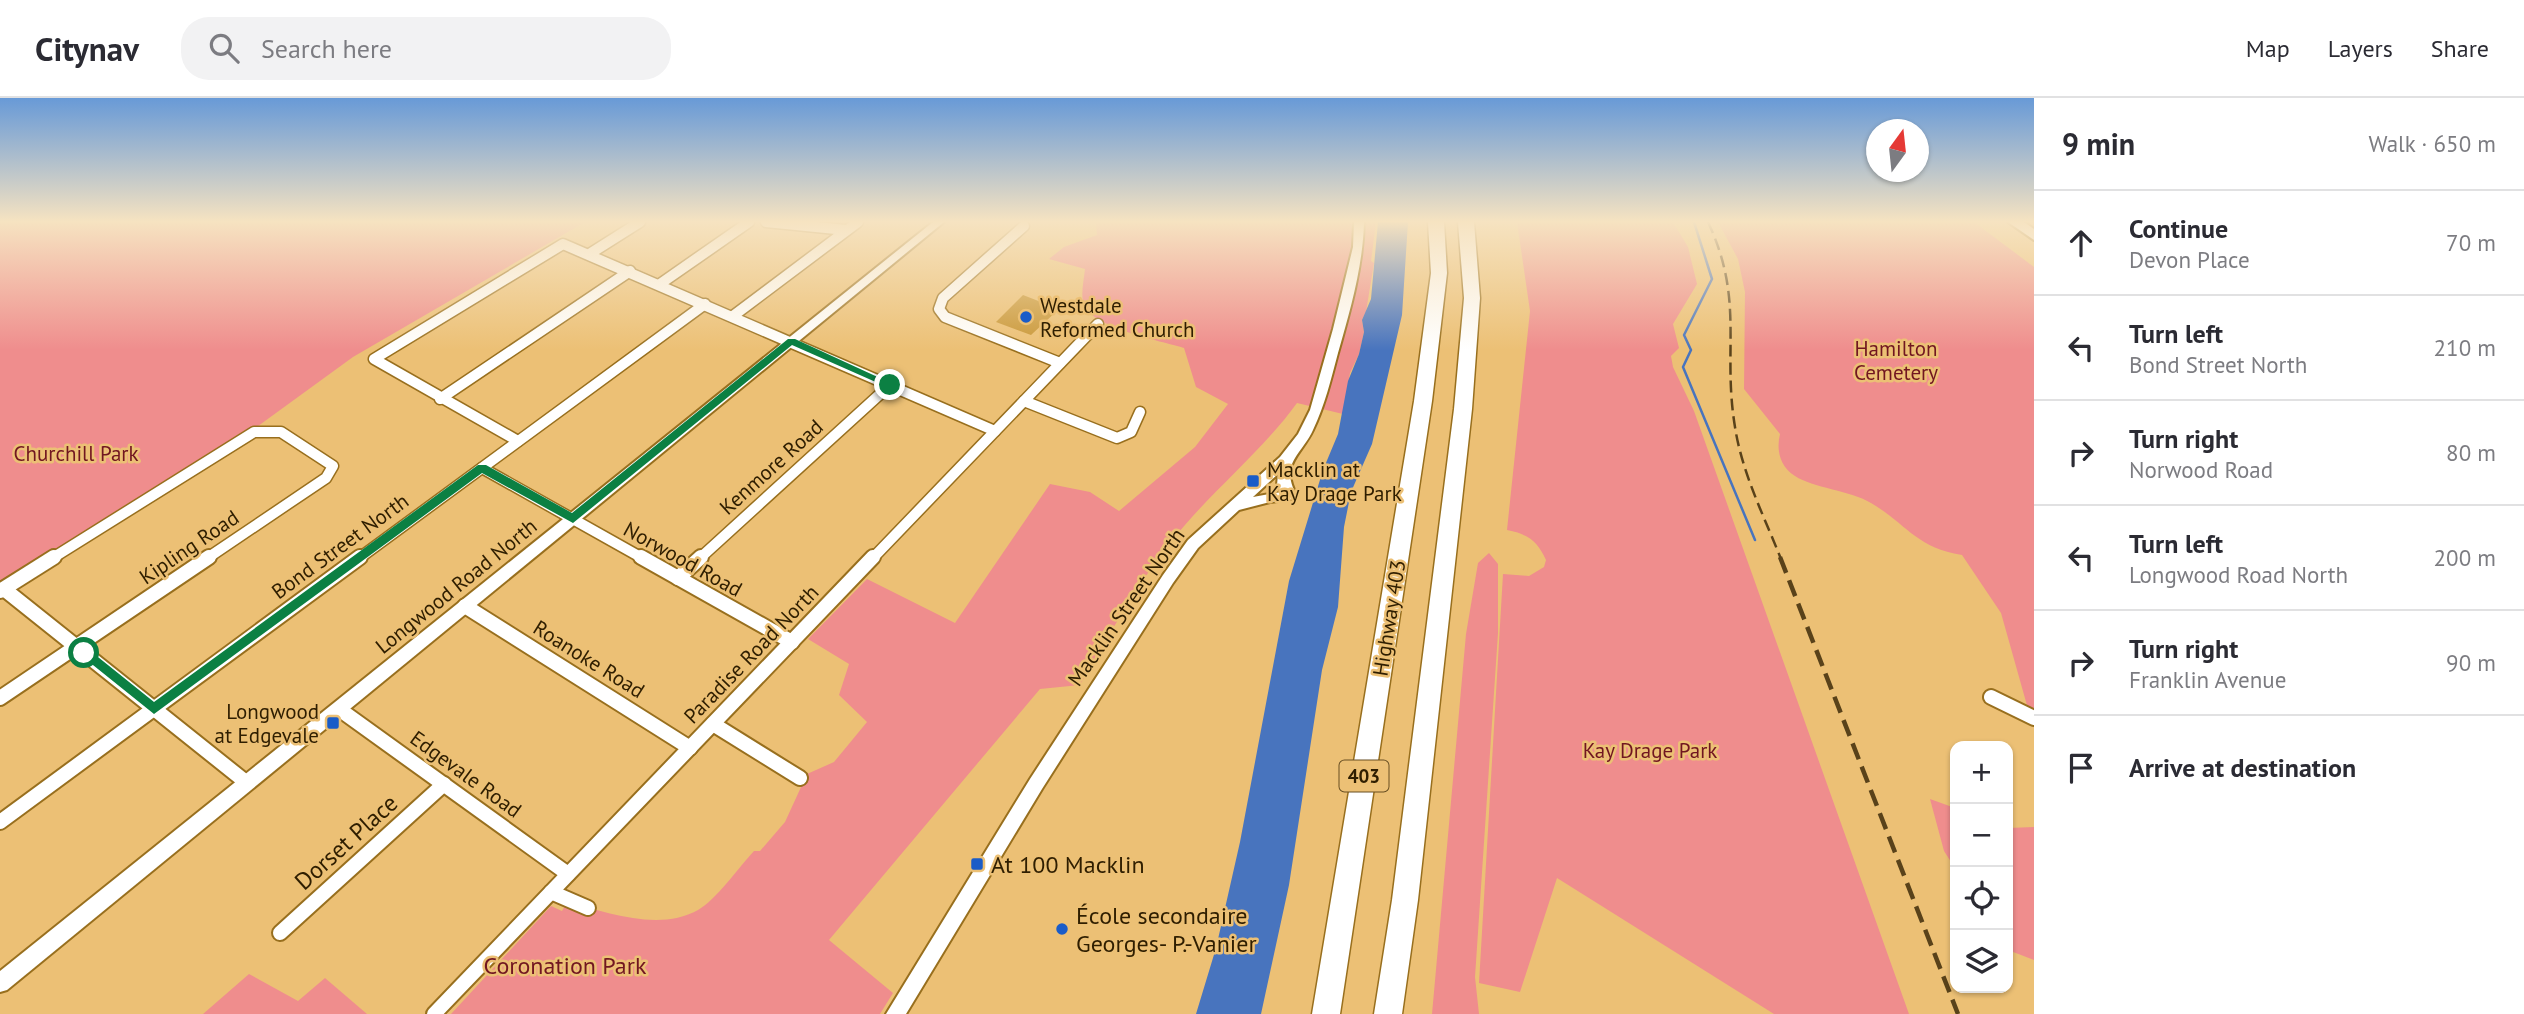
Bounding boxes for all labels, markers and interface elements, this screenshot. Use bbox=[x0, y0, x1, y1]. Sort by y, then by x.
search box bbox=[181, 17, 671, 80]
text: Citynav bbox=[35, 27, 139, 70]
icon: search bbox=[205, 29, 243, 67]
text: Search here bbox=[261, 32, 392, 65]
text: Map bbox=[2246, 33, 2290, 64]
text: Layers bbox=[2328, 33, 2393, 64]
text: Share bbox=[2431, 33, 2489, 64]
north arrow bbox=[1866, 119, 1929, 182]
text: 9 min bbox=[2062, 124, 2135, 163]
text: Walk · 650 m bbox=[2369, 129, 2496, 158]
text: Continue bbox=[2129, 212, 2228, 245]
icon: ahead bbox=[2062, 224, 2100, 262]
text: 70 m bbox=[2446, 228, 2496, 257]
text: Devon Place bbox=[2129, 245, 2250, 274]
place label: Westdale Reformed Church bbox=[1040, 292, 1195, 343]
marker: Westdale Reformed Church bbox=[1018, 309, 1034, 325]
text: Turn left bbox=[2129, 317, 2223, 350]
icon: left bbox=[2062, 329, 2100, 367]
text: 210 m bbox=[2434, 333, 2496, 362]
park label: Hamilton Cemetery bbox=[1854, 335, 1938, 386]
text: Bond Street North bbox=[2129, 350, 2307, 379]
route end bbox=[874, 369, 905, 400]
street label: Kenmore Road bbox=[714, 413, 828, 521]
text: Turn right bbox=[2129, 422, 2238, 455]
icon: right bbox=[2062, 434, 2100, 472]
text: 80 m bbox=[2446, 438, 2496, 467]
park label: Churchill Park bbox=[13, 440, 139, 467]
text: Norwood Road bbox=[2129, 455, 2273, 484]
place label: Macklin at Kay Drage Park bbox=[1267, 456, 1402, 507]
marker: Macklin at Kay Drage Park bbox=[1245, 473, 1261, 489]
street label: Bond Street North bbox=[266, 487, 414, 605]
street label: Kipling Road bbox=[134, 504, 244, 590]
street label: Longwood Road North bbox=[370, 513, 542, 659]
street label: Norwood Road bbox=[619, 515, 747, 603]
street label: Macklin Street North bbox=[1061, 523, 1191, 691]
text: Turn left bbox=[2129, 527, 2223, 560]
icon: left bbox=[2062, 539, 2100, 577]
text: 200 m bbox=[2434, 543, 2496, 572]
street label: Highway 403 bbox=[1366, 558, 1412, 678]
text: Longwood Road North bbox=[2129, 560, 2348, 589]
street label: Paradise Road North bbox=[678, 579, 824, 729]
street label: Roanoke Road bbox=[528, 614, 650, 704]
text: Turn right bbox=[2129, 632, 2238, 665]
route start bbox=[68, 637, 99, 668]
icon: right bbox=[2062, 644, 2100, 682]
text: 90 m bbox=[2446, 648, 2496, 677]
text: Franklin Avenue bbox=[2129, 665, 2286, 694]
place label: Longwood at Edgevale bbox=[214, 698, 319, 749]
marker: Longwood at Edgevale bbox=[325, 715, 341, 731]
street label: Edgevale Road bbox=[405, 724, 527, 824]
park label: Kay Drage Park bbox=[1583, 737, 1717, 764]
map controls bbox=[1950, 741, 2013, 993]
button: + bbox=[1950, 741, 2013, 804]
icon: arrive bbox=[2062, 749, 2100, 787]
text: Arrive at destination bbox=[2129, 751, 2356, 784]
road number: 403 bbox=[1340, 761, 1388, 792]
street label: Dorset Place bbox=[288, 788, 404, 896]
button: − bbox=[1950, 804, 2013, 867]
place label: At 100 Macklin bbox=[991, 849, 1145, 880]
marker: At 100 Macklin bbox=[969, 856, 985, 872]
button: locate bbox=[1950, 867, 2013, 930]
place label: École secondaire Georges- P.-Vanier bbox=[1076, 900, 1257, 959]
marker: École secondaire Georges- P.-Vanier bbox=[1054, 921, 1070, 937]
button: layers bbox=[1950, 930, 2013, 993]
park label: Coronation Park bbox=[484, 950, 647, 981]

